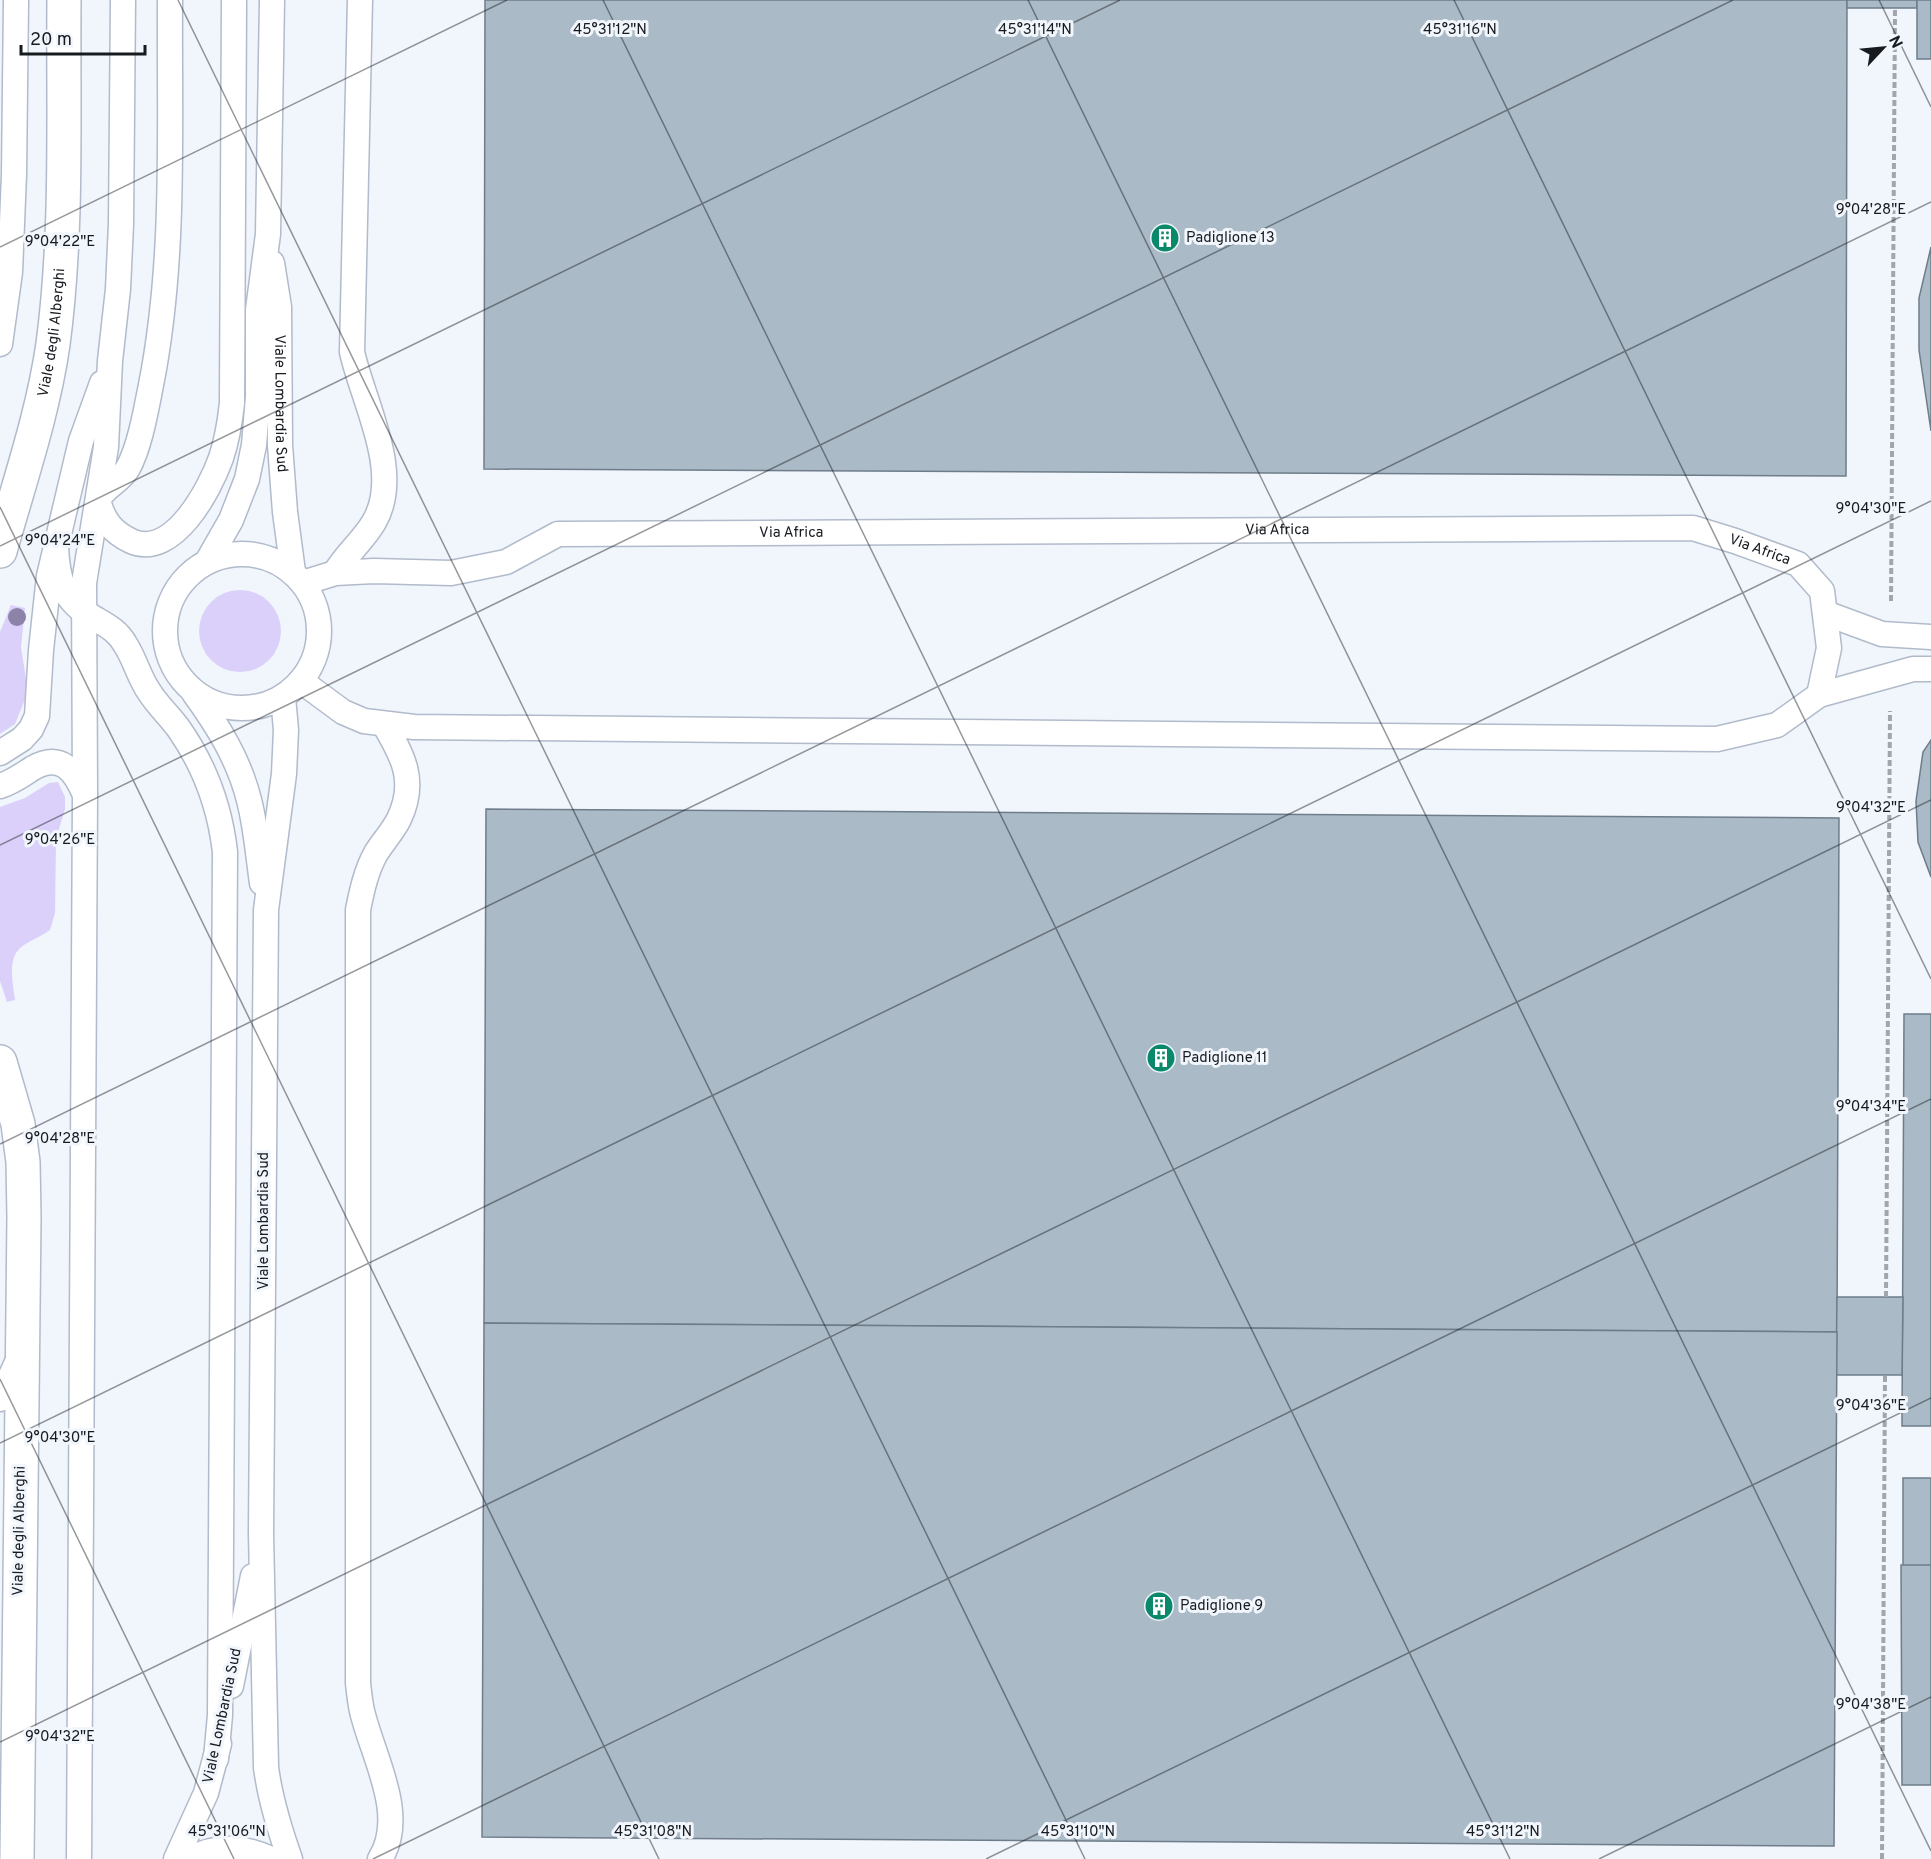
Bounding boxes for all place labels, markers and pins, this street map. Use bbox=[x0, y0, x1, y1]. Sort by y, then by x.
building icon: Padiglione 13 bbox=[1149, 222, 1181, 254]
place label: Padiglione 13 bbox=[1186, 229, 1275, 248]
building icon: Padiglione 11 bbox=[1145, 1042, 1177, 1074]
place label: Padiglione 11 bbox=[1182, 1049, 1267, 1068]
building icon: Padiglione 9 bbox=[1143, 1590, 1175, 1622]
place label: Padiglione 9 bbox=[1180, 1597, 1263, 1616]

